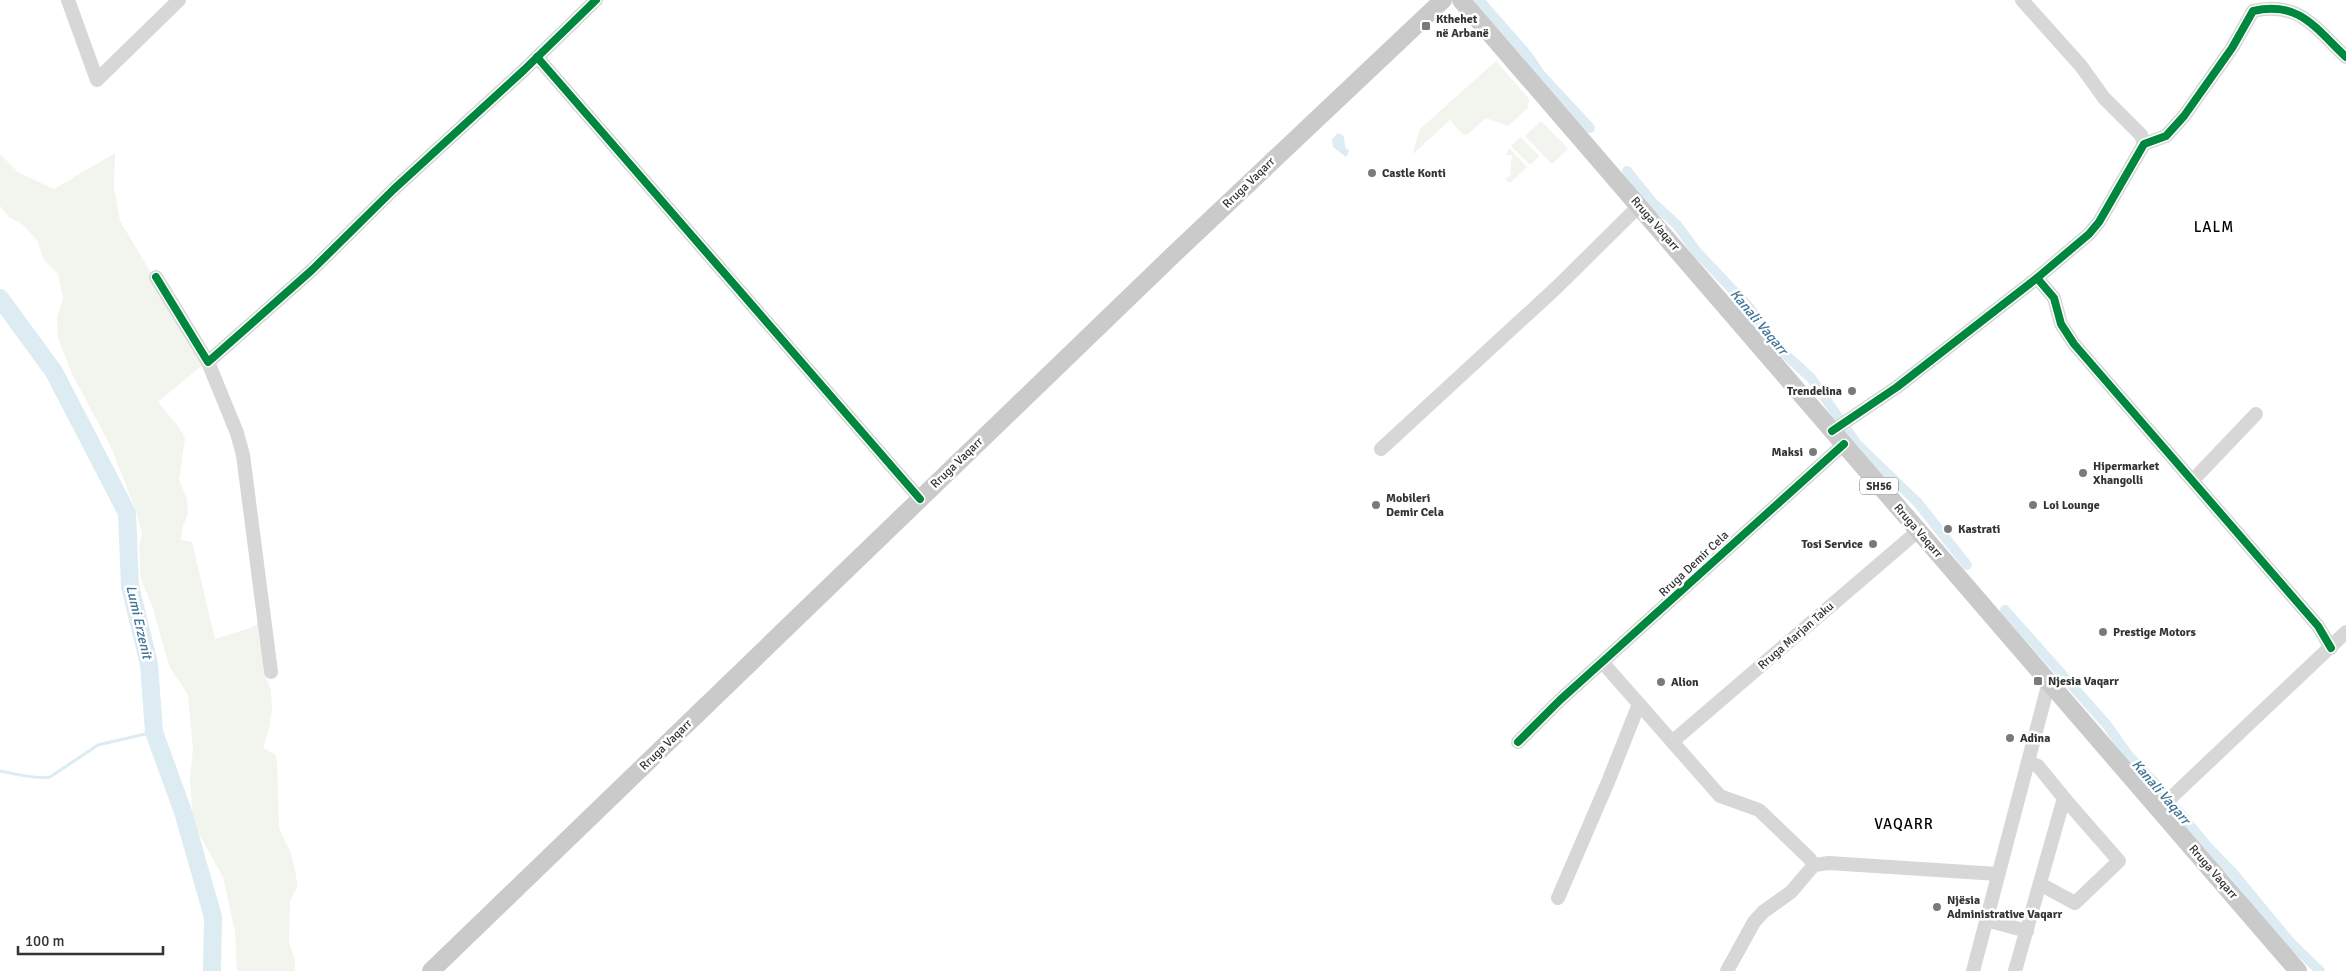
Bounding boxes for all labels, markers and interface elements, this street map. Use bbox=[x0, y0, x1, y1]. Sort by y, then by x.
place label: Kthehet në Arbanë bbox=[1436, 12, 1489, 41]
marker: Kthehet në Arbanë bbox=[1420, 20, 1432, 32]
street label: Rruga Vaqarr bbox=[1220, 154, 1279, 212]
place label: Castle Konti bbox=[1382, 166, 1446, 181]
marker: Castle Konti bbox=[1366, 167, 1378, 179]
street label: Rruga Vaqarr bbox=[1627, 194, 1683, 255]
district label: LALM bbox=[2194, 218, 2234, 236]
water label: Kanali Vaqarr bbox=[1727, 286, 1793, 360]
place label: Trendelina bbox=[1787, 384, 1842, 399]
marker: Trendelina bbox=[1846, 385, 1858, 397]
street label: Rruga Vaqarr bbox=[928, 434, 987, 492]
place label: Maksi bbox=[1772, 445, 1803, 460]
marker: Maksi bbox=[1807, 446, 1819, 458]
place label: Hipermarket Xhangolli bbox=[2093, 459, 2160, 488]
marker: Hipermarket Xhangolli bbox=[2077, 467, 2089, 479]
road number: SH56 bbox=[1860, 478, 1898, 494]
place label: Mobileri Demir Cela bbox=[1386, 491, 1444, 520]
place label: Loi Lounge bbox=[2043, 498, 2100, 513]
marker: Mobileri Demir Cela bbox=[1370, 499, 1382, 511]
marker: Loi Lounge bbox=[2027, 499, 2039, 511]
street label: Rruga Vaqarr bbox=[1890, 501, 1946, 562]
place label: Kastrati bbox=[1958, 522, 2000, 537]
marker: Kastrati bbox=[1942, 523, 1954, 535]
street label: Rruga Demir Cela bbox=[1656, 528, 1732, 600]
place label: Tosi Service bbox=[1802, 537, 1863, 552]
marker: Tosi Service bbox=[1867, 538, 1879, 550]
water label: Lumi Erzenit bbox=[122, 583, 156, 663]
street label: Rruga Marjan Taku bbox=[1755, 599, 1837, 673]
place label: Prestige Motors bbox=[2113, 625, 2197, 640]
marker: Prestige Motors bbox=[2097, 626, 2109, 638]
place label: Njesia Vaqarr bbox=[2048, 674, 2119, 689]
place label: Alion bbox=[1671, 675, 1699, 690]
marker: Njesia Vaqarr bbox=[2032, 675, 2044, 687]
marker: Alion bbox=[1655, 676, 1667, 688]
street label: Rruga Vaqarr bbox=[637, 716, 696, 774]
place label: Adina bbox=[2020, 731, 2050, 746]
marker: Adina bbox=[2004, 732, 2016, 744]
water label: Kanali Vaqarr bbox=[2128, 756, 2195, 829]
district label: VAQARR bbox=[1874, 815, 1934, 833]
street label: Rruga Vaqarr bbox=[2185, 842, 2241, 903]
place label: Njësia Administrative Vaqarr bbox=[1947, 893, 2063, 922]
marker: Njësia Administrative Vaqarr bbox=[1931, 901, 1943, 913]
scale bar bbox=[18, 924, 162, 956]
text: 100 m bbox=[25, 932, 65, 950]

